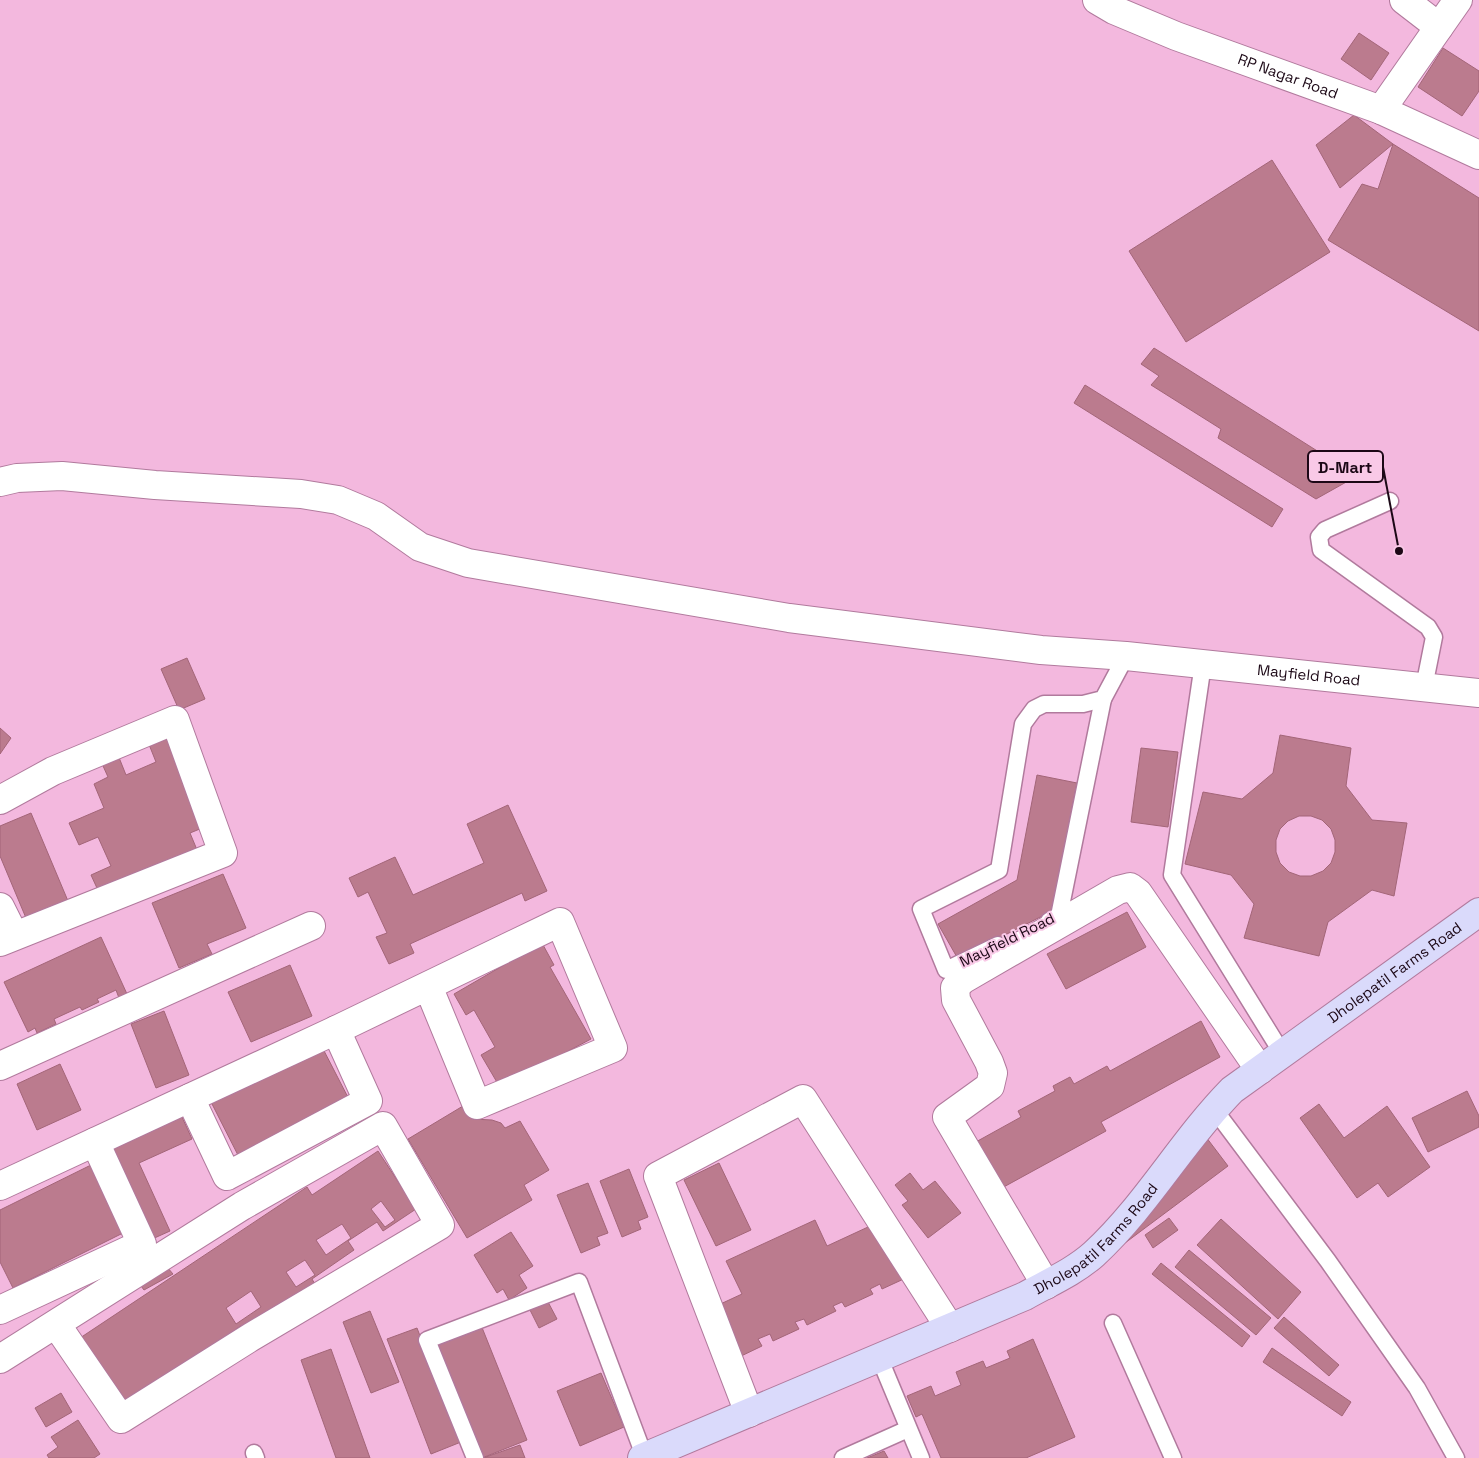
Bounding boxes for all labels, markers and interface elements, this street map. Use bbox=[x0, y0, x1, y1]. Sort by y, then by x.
street label: RP Nagar Road bbox=[1235, 49, 1341, 103]
callout: D-Mart bbox=[1308, 451, 1383, 482]
text: D-Mart bbox=[1318, 457, 1372, 478]
street label: Mayfield Road bbox=[1256, 660, 1361, 689]
street label: Mayfield Road bbox=[956, 908, 1057, 971]
street label: Dholepatil Farms Road bbox=[1324, 918, 1465, 1027]
street label: Dholepatil Farms Road bbox=[1031, 1179, 1162, 1298]

